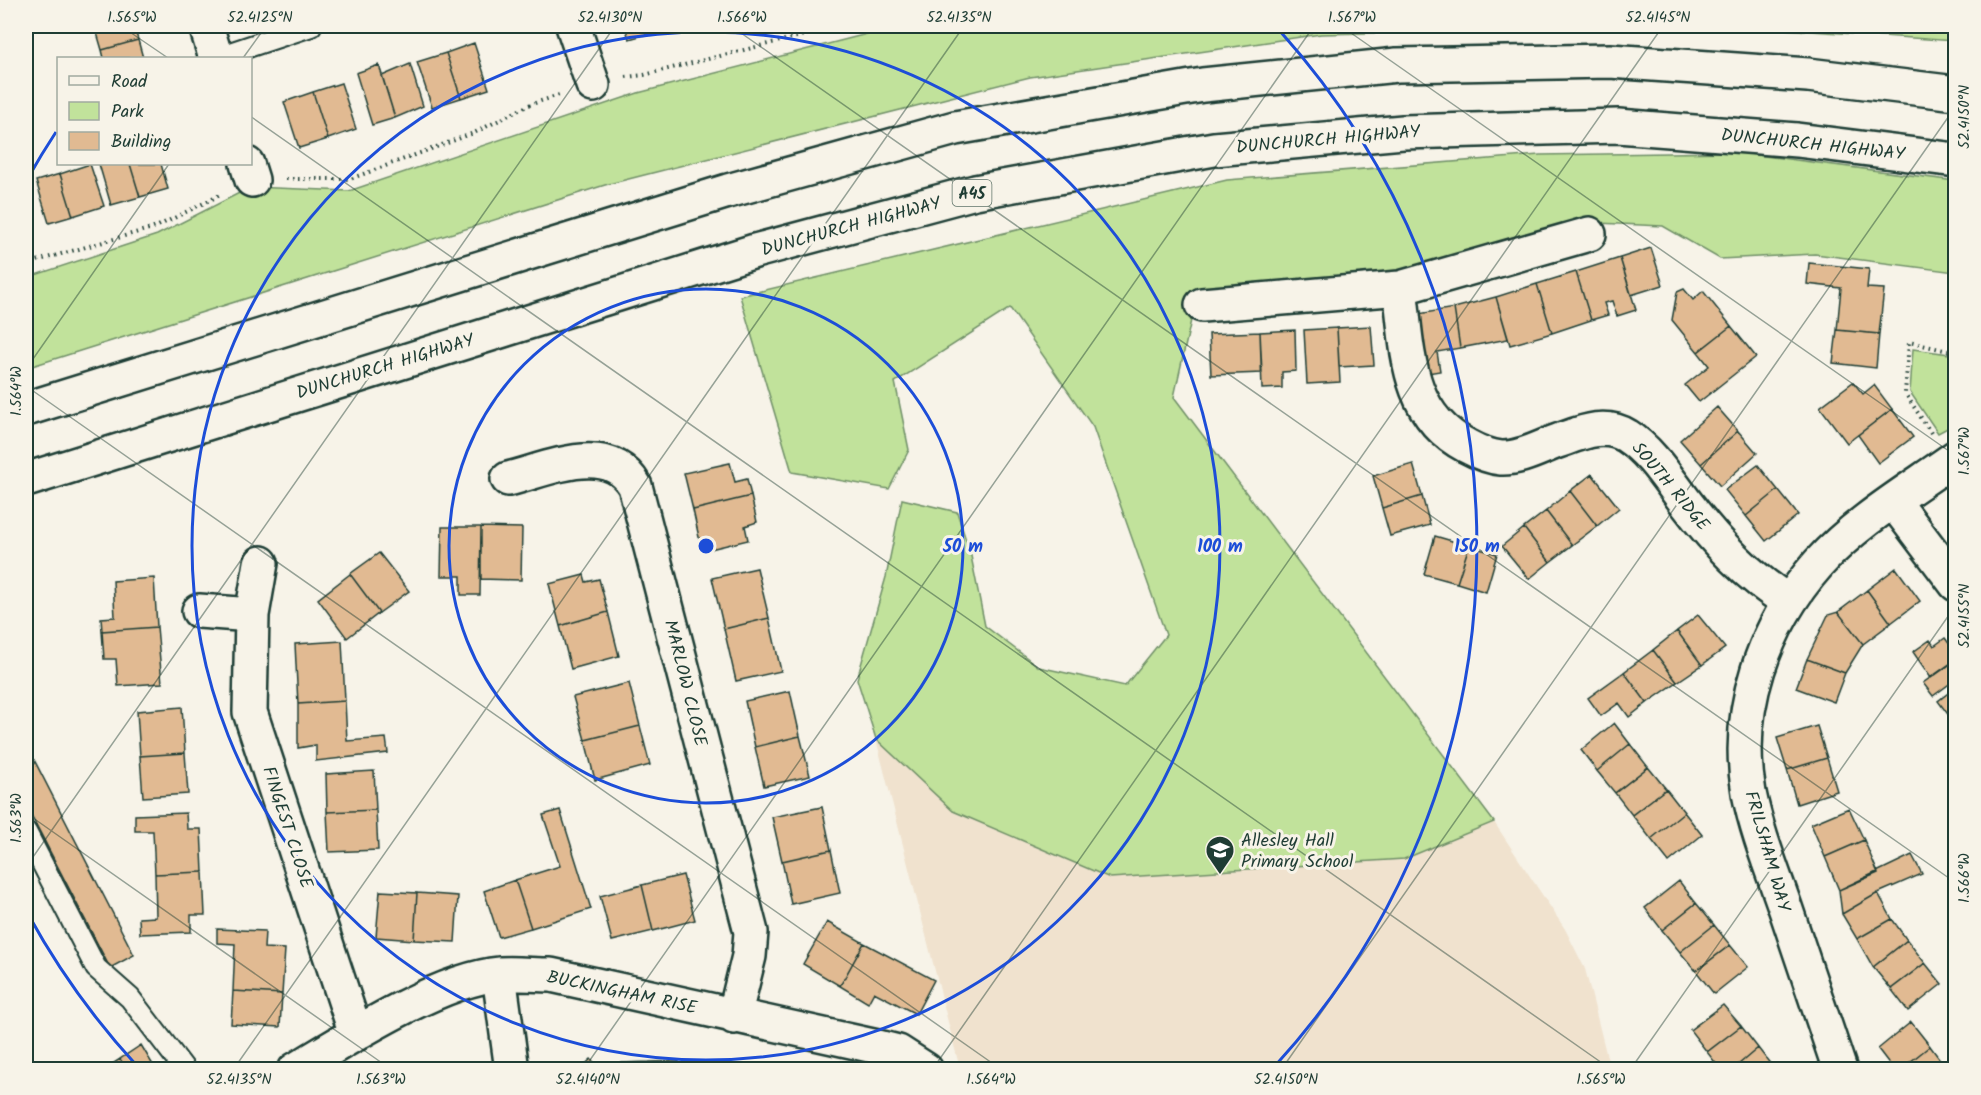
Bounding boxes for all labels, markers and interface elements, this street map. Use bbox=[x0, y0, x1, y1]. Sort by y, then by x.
text: 1.565°W bbox=[107, 6, 157, 30]
text: 52.4125°N bbox=[227, 6, 293, 30]
text: 52.4130°N bbox=[578, 6, 642, 30]
text: 1.566°W bbox=[717, 6, 767, 30]
text: 52.4135°N bbox=[926, 6, 992, 30]
text: 1.567°W bbox=[1328, 6, 1376, 30]
text: 52.4145°N bbox=[1626, 6, 1690, 30]
legend bbox=[57, 57, 252, 165]
text: Road bbox=[111, 68, 148, 97]
text: 52.4150°N bbox=[1953, 85, 1977, 149]
text: Park bbox=[111, 98, 144, 127]
street label: DUNCHURCH HIGHWAY bbox=[1235, 118, 1422, 163]
street label: DUNCHURCH HIGHWAY bbox=[1719, 121, 1907, 170]
text: Building bbox=[111, 128, 171, 157]
road number: A45 bbox=[952, 180, 992, 206]
street label: DUNCHURCH HIGHWAY bbox=[758, 189, 945, 265]
street label: DUNCHURCH HIGHWAY bbox=[293, 326, 479, 408]
text: 1.564°W bbox=[5, 366, 29, 416]
text: 1.567°W bbox=[1953, 427, 1977, 475]
street label: SOUTH RIDGE bbox=[1624, 436, 1716, 539]
text: 50 m bbox=[942, 533, 983, 562]
text: 100 m bbox=[1197, 533, 1243, 562]
text: 150 m bbox=[1454, 533, 1500, 562]
centre of rings bbox=[696, 536, 716, 556]
text: 52.4155°N bbox=[1953, 584, 1977, 648]
street label: MARLOW CLOSE bbox=[655, 617, 714, 750]
street label: FINGEST CLOSE bbox=[253, 763, 320, 893]
street label: FRILSHAM WAY bbox=[1735, 787, 1798, 916]
text: 1.563°W bbox=[5, 793, 29, 843]
place label: Allesley Hall Primary School bbox=[1241, 827, 1354, 877]
school or university icon: Allesley Hall Primary School bbox=[1204, 834, 1236, 876]
text: 1.566°W bbox=[1953, 853, 1977, 903]
street label: BUCKINGHAM RISE bbox=[544, 963, 700, 1024]
text: 52.4135°N bbox=[206, 1068, 272, 1092]
text: 1.563°W bbox=[356, 1068, 406, 1092]
text: 52.4140°N bbox=[556, 1068, 620, 1092]
text: 1.564°W bbox=[966, 1068, 1016, 1092]
text: 52.4150°N bbox=[1254, 1068, 1318, 1092]
text: 1.565°W bbox=[1576, 1068, 1626, 1092]

